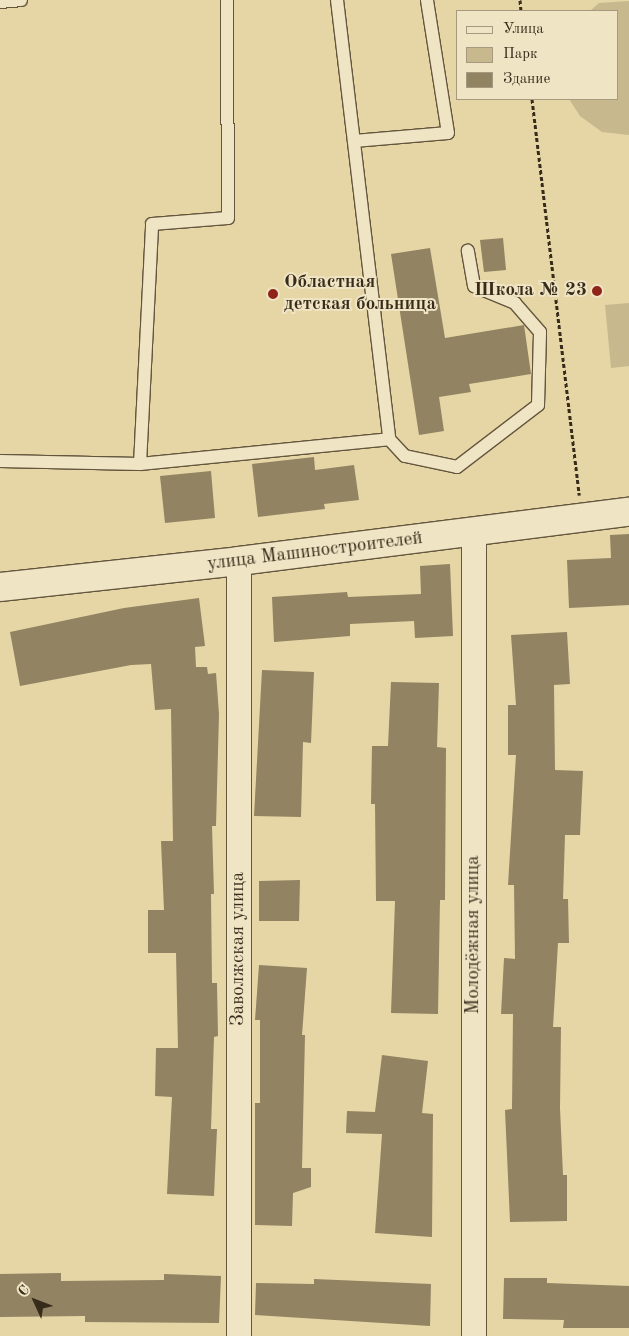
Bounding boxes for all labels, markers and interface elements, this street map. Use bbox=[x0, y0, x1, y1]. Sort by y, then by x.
legend bbox=[456, 10, 619, 100]
text: Улица bbox=[503, 22, 544, 37]
text: Парк bbox=[503, 47, 538, 62]
text: Здание bbox=[503, 72, 550, 87]
place label: Областная детская больница bbox=[284, 272, 436, 316]
place label: Школа № 23 bbox=[474, 280, 587, 302]
marker: Школа № 23 bbox=[591, 285, 603, 297]
marker: Областная детская больница bbox=[266, 287, 280, 301]
street label: улица Машиностроителей bbox=[206, 527, 424, 577]
street label: Молодёжная улица bbox=[463, 855, 485, 1015]
street label: Заволжская улица bbox=[228, 872, 250, 1026]
north arrow bbox=[10, 1276, 60, 1326]
text: С bbox=[16, 1283, 32, 1299]

